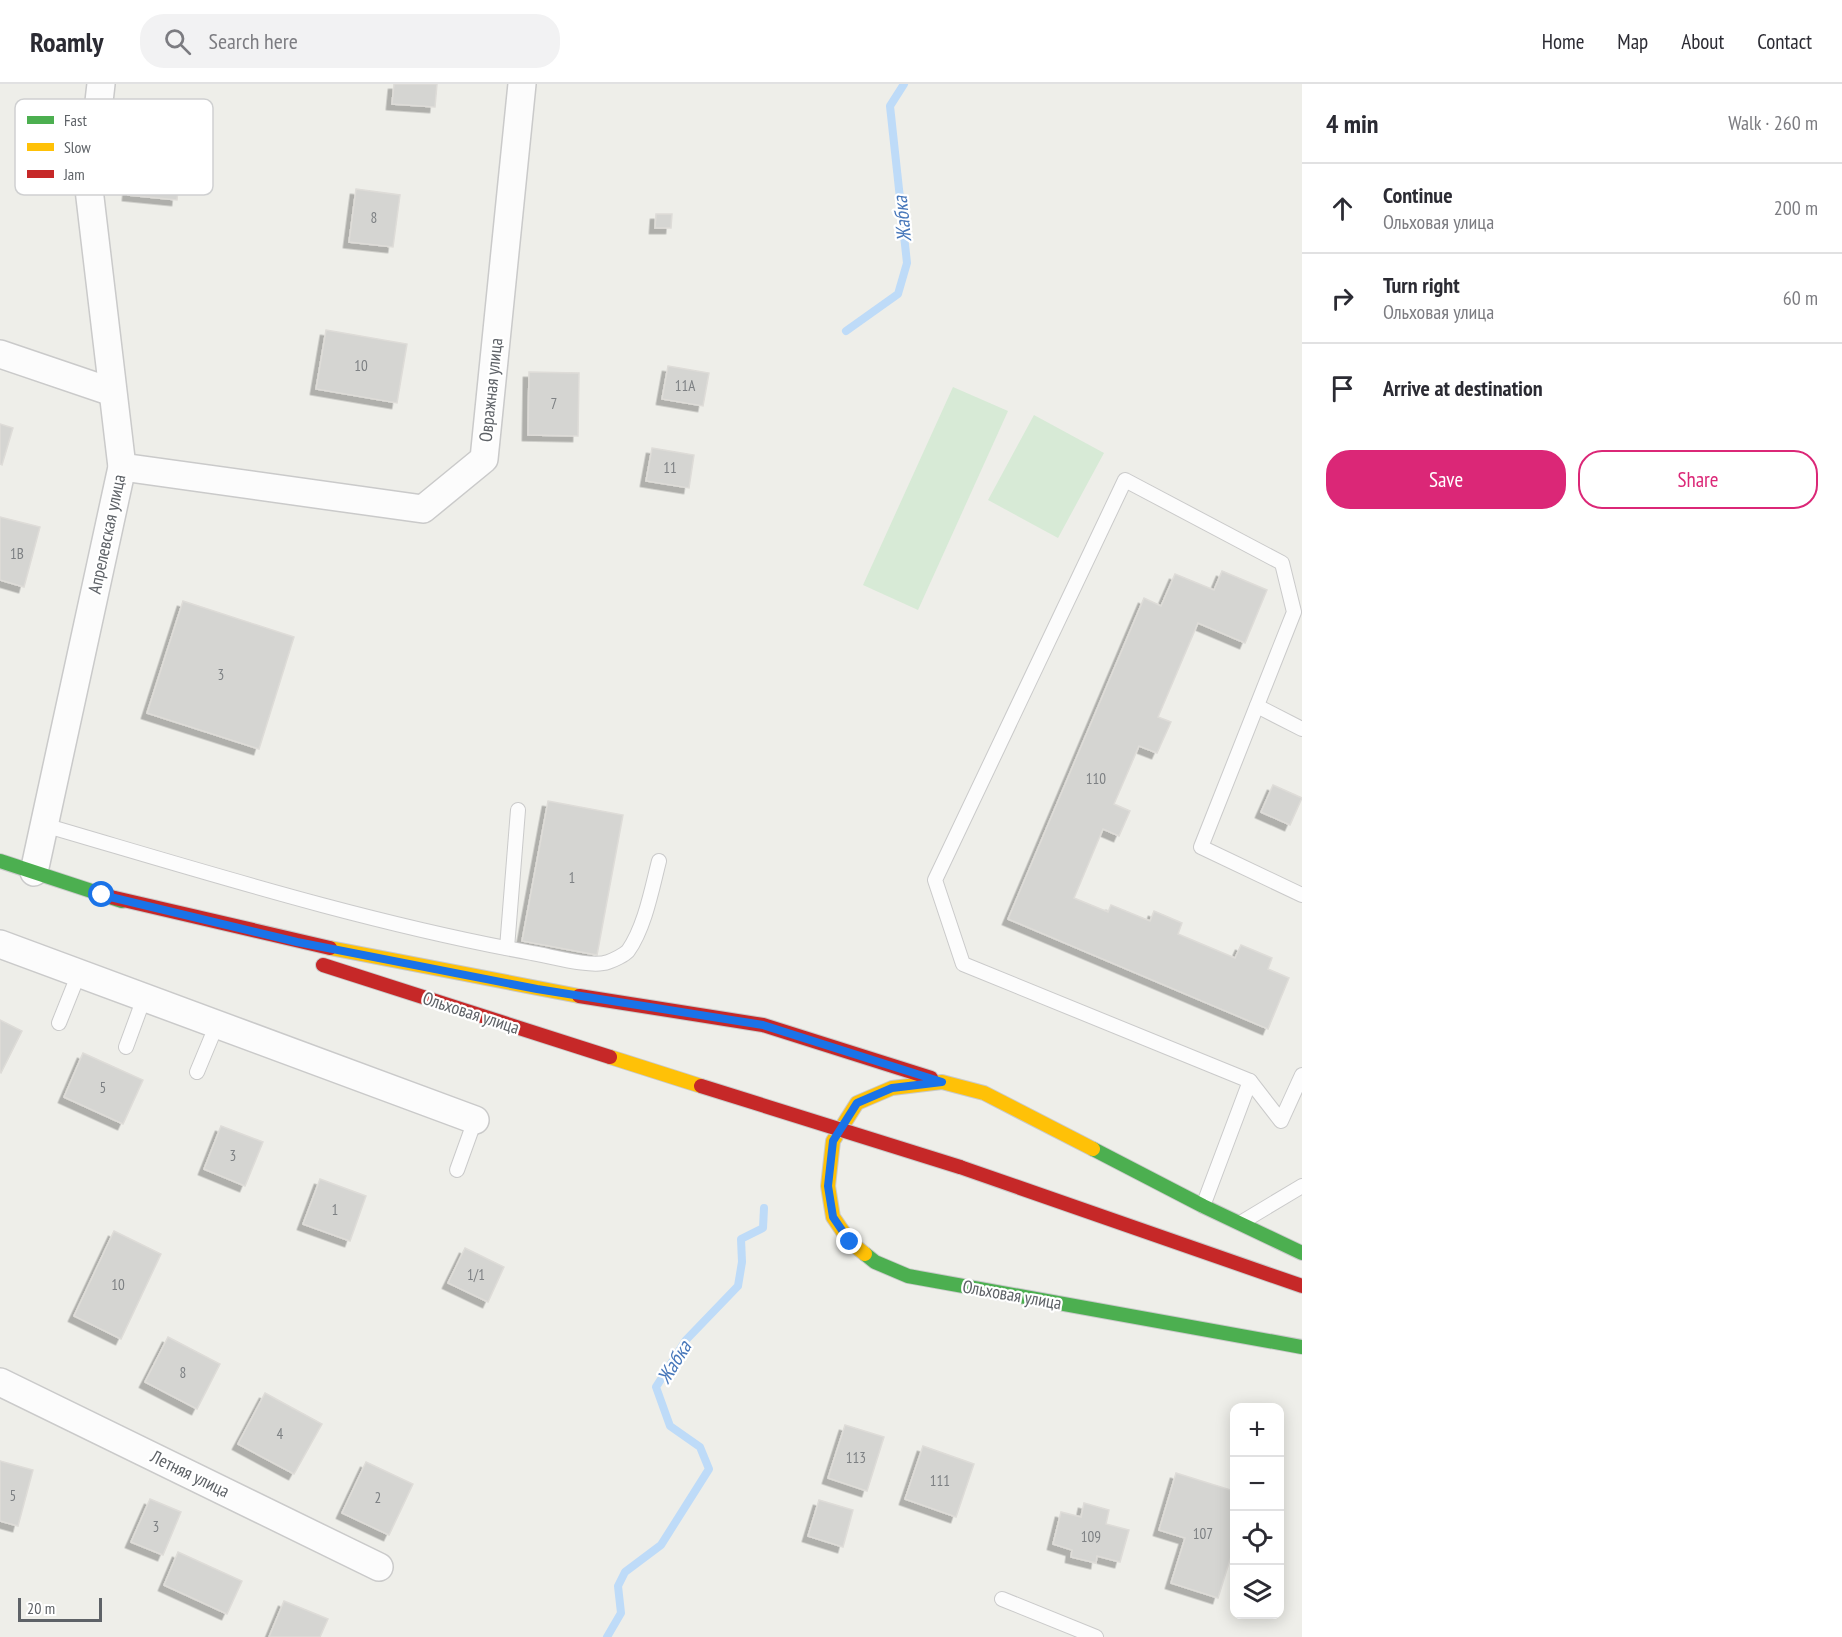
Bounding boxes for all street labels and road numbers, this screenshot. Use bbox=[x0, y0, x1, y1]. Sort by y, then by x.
street label: Овражная улица bbox=[474, 337, 507, 443]
street label: Апрелевская улица bbox=[83, 472, 130, 596]
street label: Ольховая улица bbox=[420, 986, 522, 1039]
street label: Ольховая улица bbox=[961, 1274, 1063, 1315]
street label: Летняя улица bbox=[146, 1444, 233, 1502]

